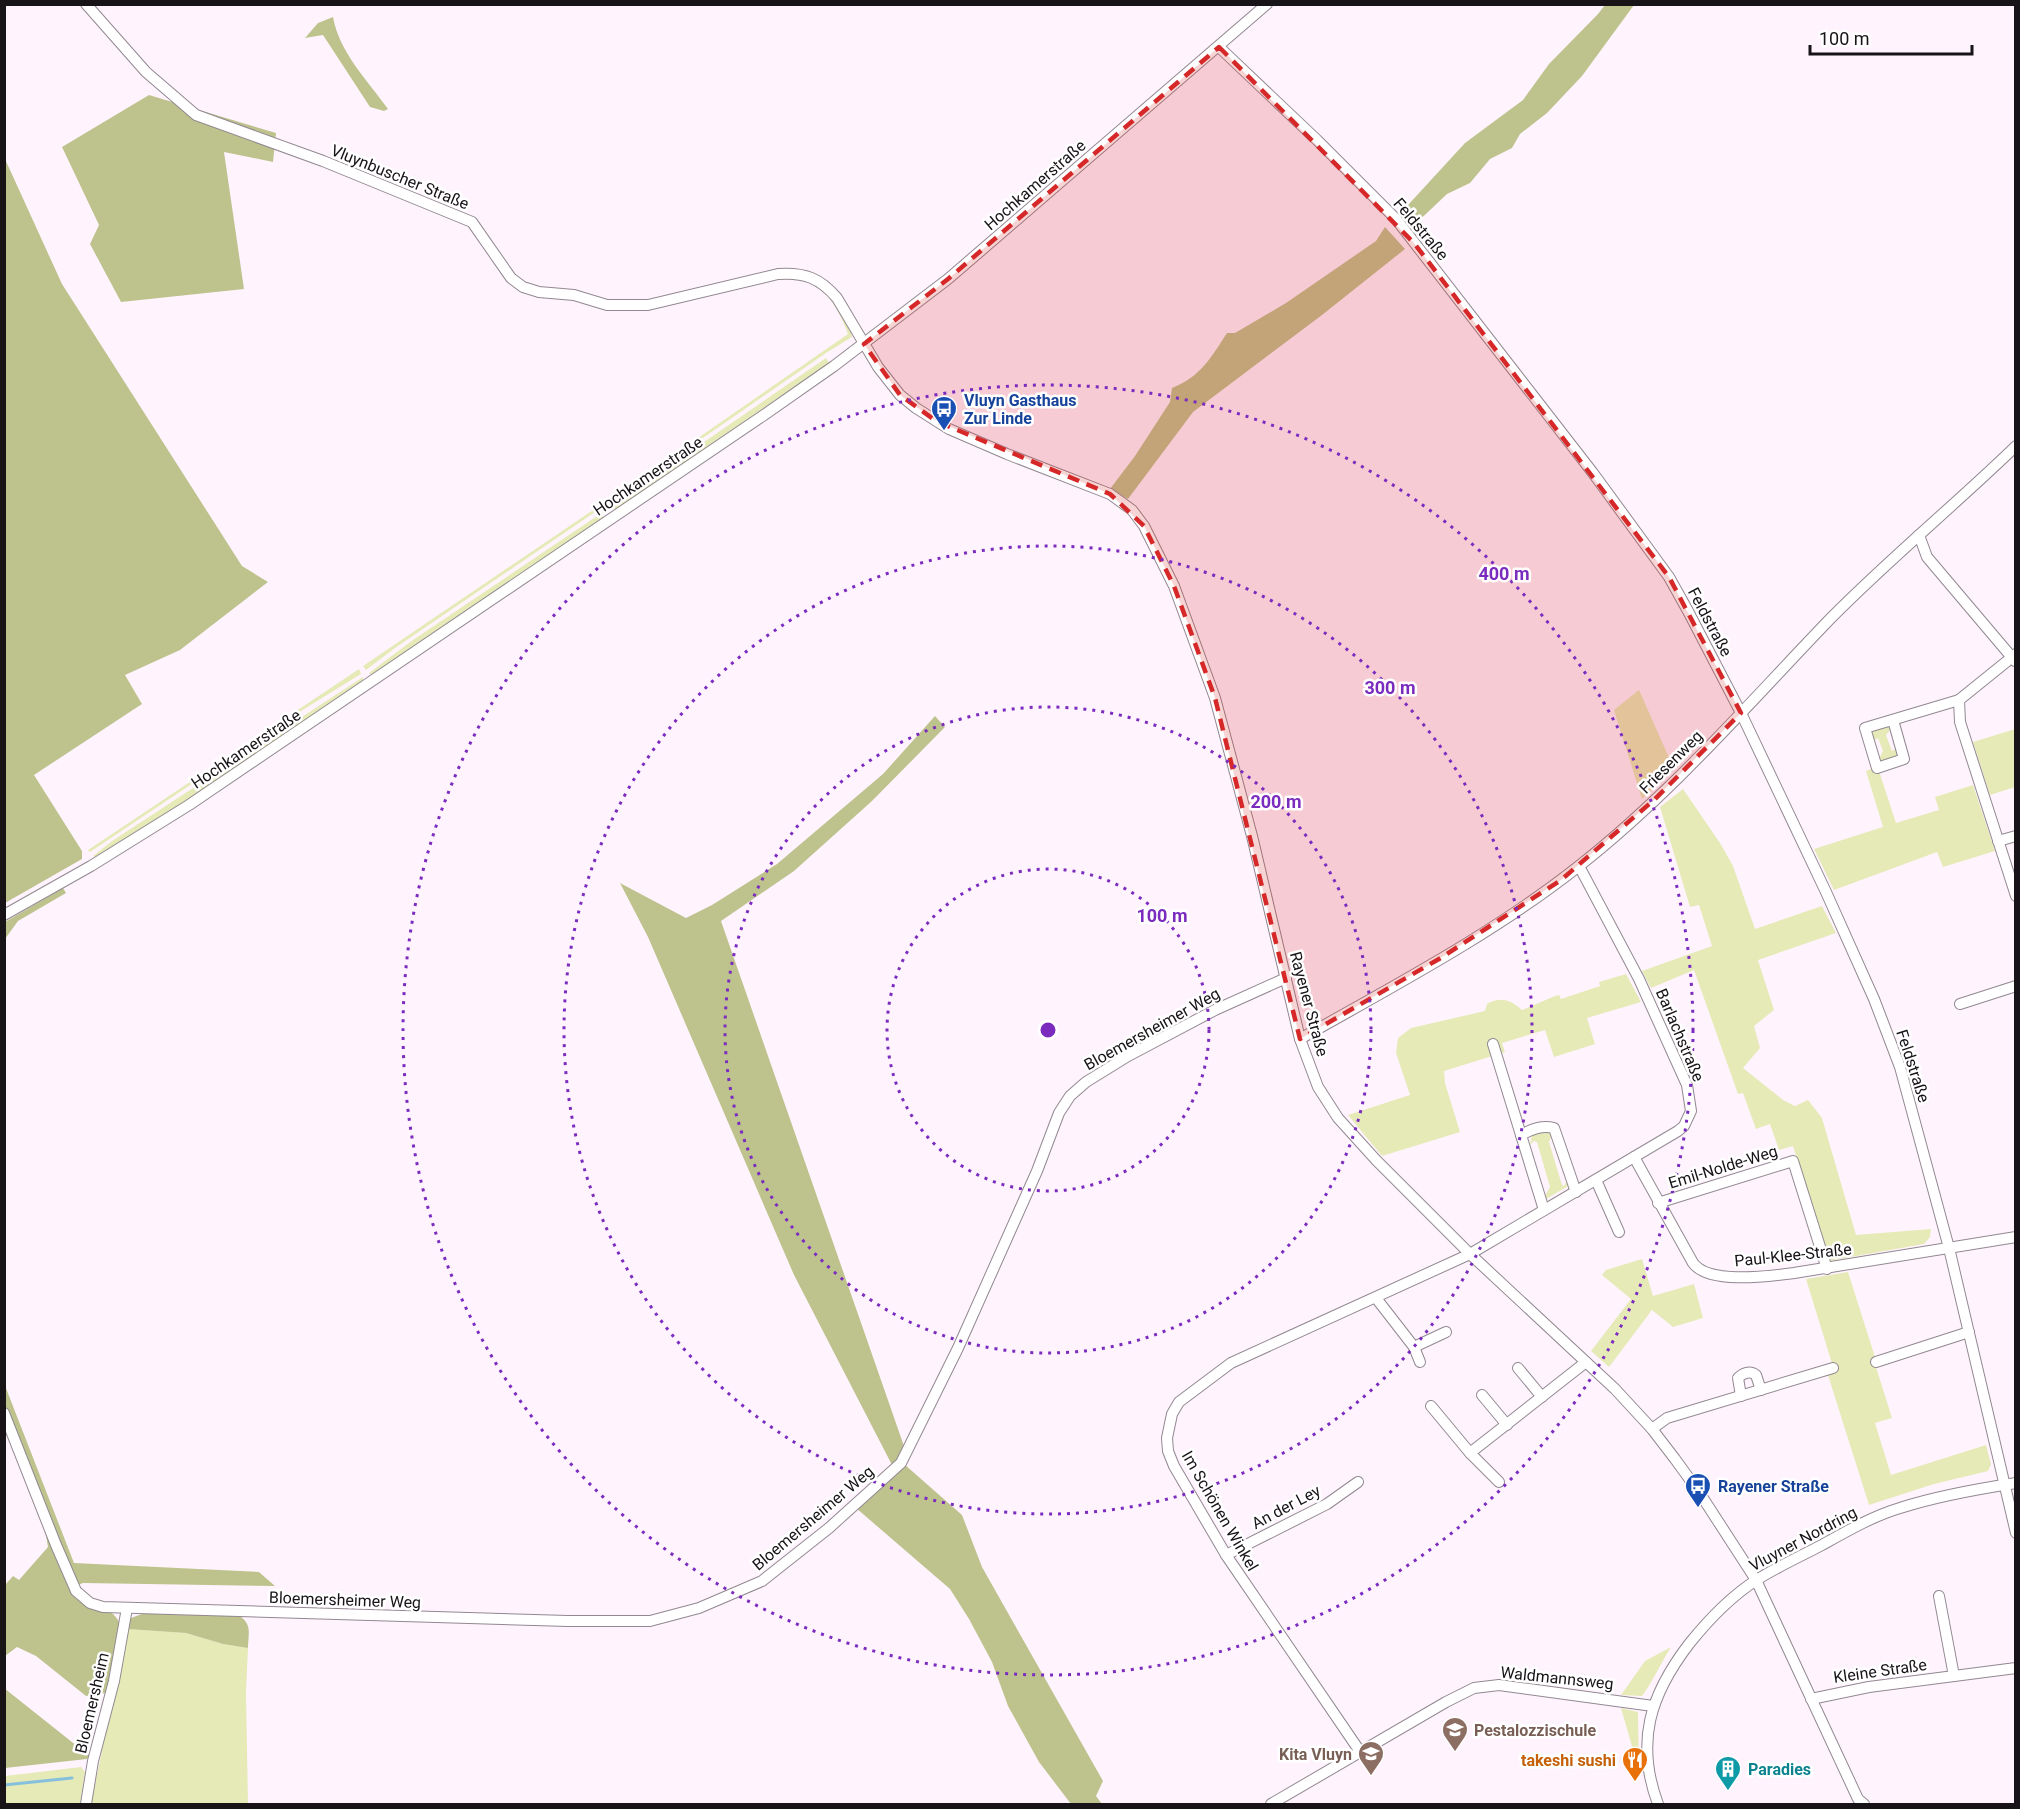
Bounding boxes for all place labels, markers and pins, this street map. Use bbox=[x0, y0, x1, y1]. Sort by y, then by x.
place label: Vluyn Gasthaus Zur Linde bbox=[964, 391, 1076, 428]
bus stop icon: Vluyn Gasthaus Zur Linde bbox=[929, 394, 959, 432]
centre of rings bbox=[1038, 1020, 1058, 1040]
bus stop icon: Rayener Straße bbox=[1683, 1471, 1713, 1509]
place label: Rayener Straße bbox=[1718, 1477, 1829, 1496]
school or university icon: Pestalozzischule bbox=[1440, 1715, 1470, 1753]
place label: Pestalozzischule bbox=[1474, 1721, 1596, 1740]
school or university icon: Kita Vluyn bbox=[1356, 1739, 1386, 1777]
place label: Kita Vluyn bbox=[1279, 1745, 1352, 1764]
restaurant icon: takeshi sushi bbox=[1620, 1745, 1650, 1783]
place label: takeshi sushi bbox=[1521, 1751, 1616, 1770]
building icon: Paradies bbox=[1713, 1754, 1743, 1792]
place label: Paradies bbox=[1748, 1760, 1811, 1779]

